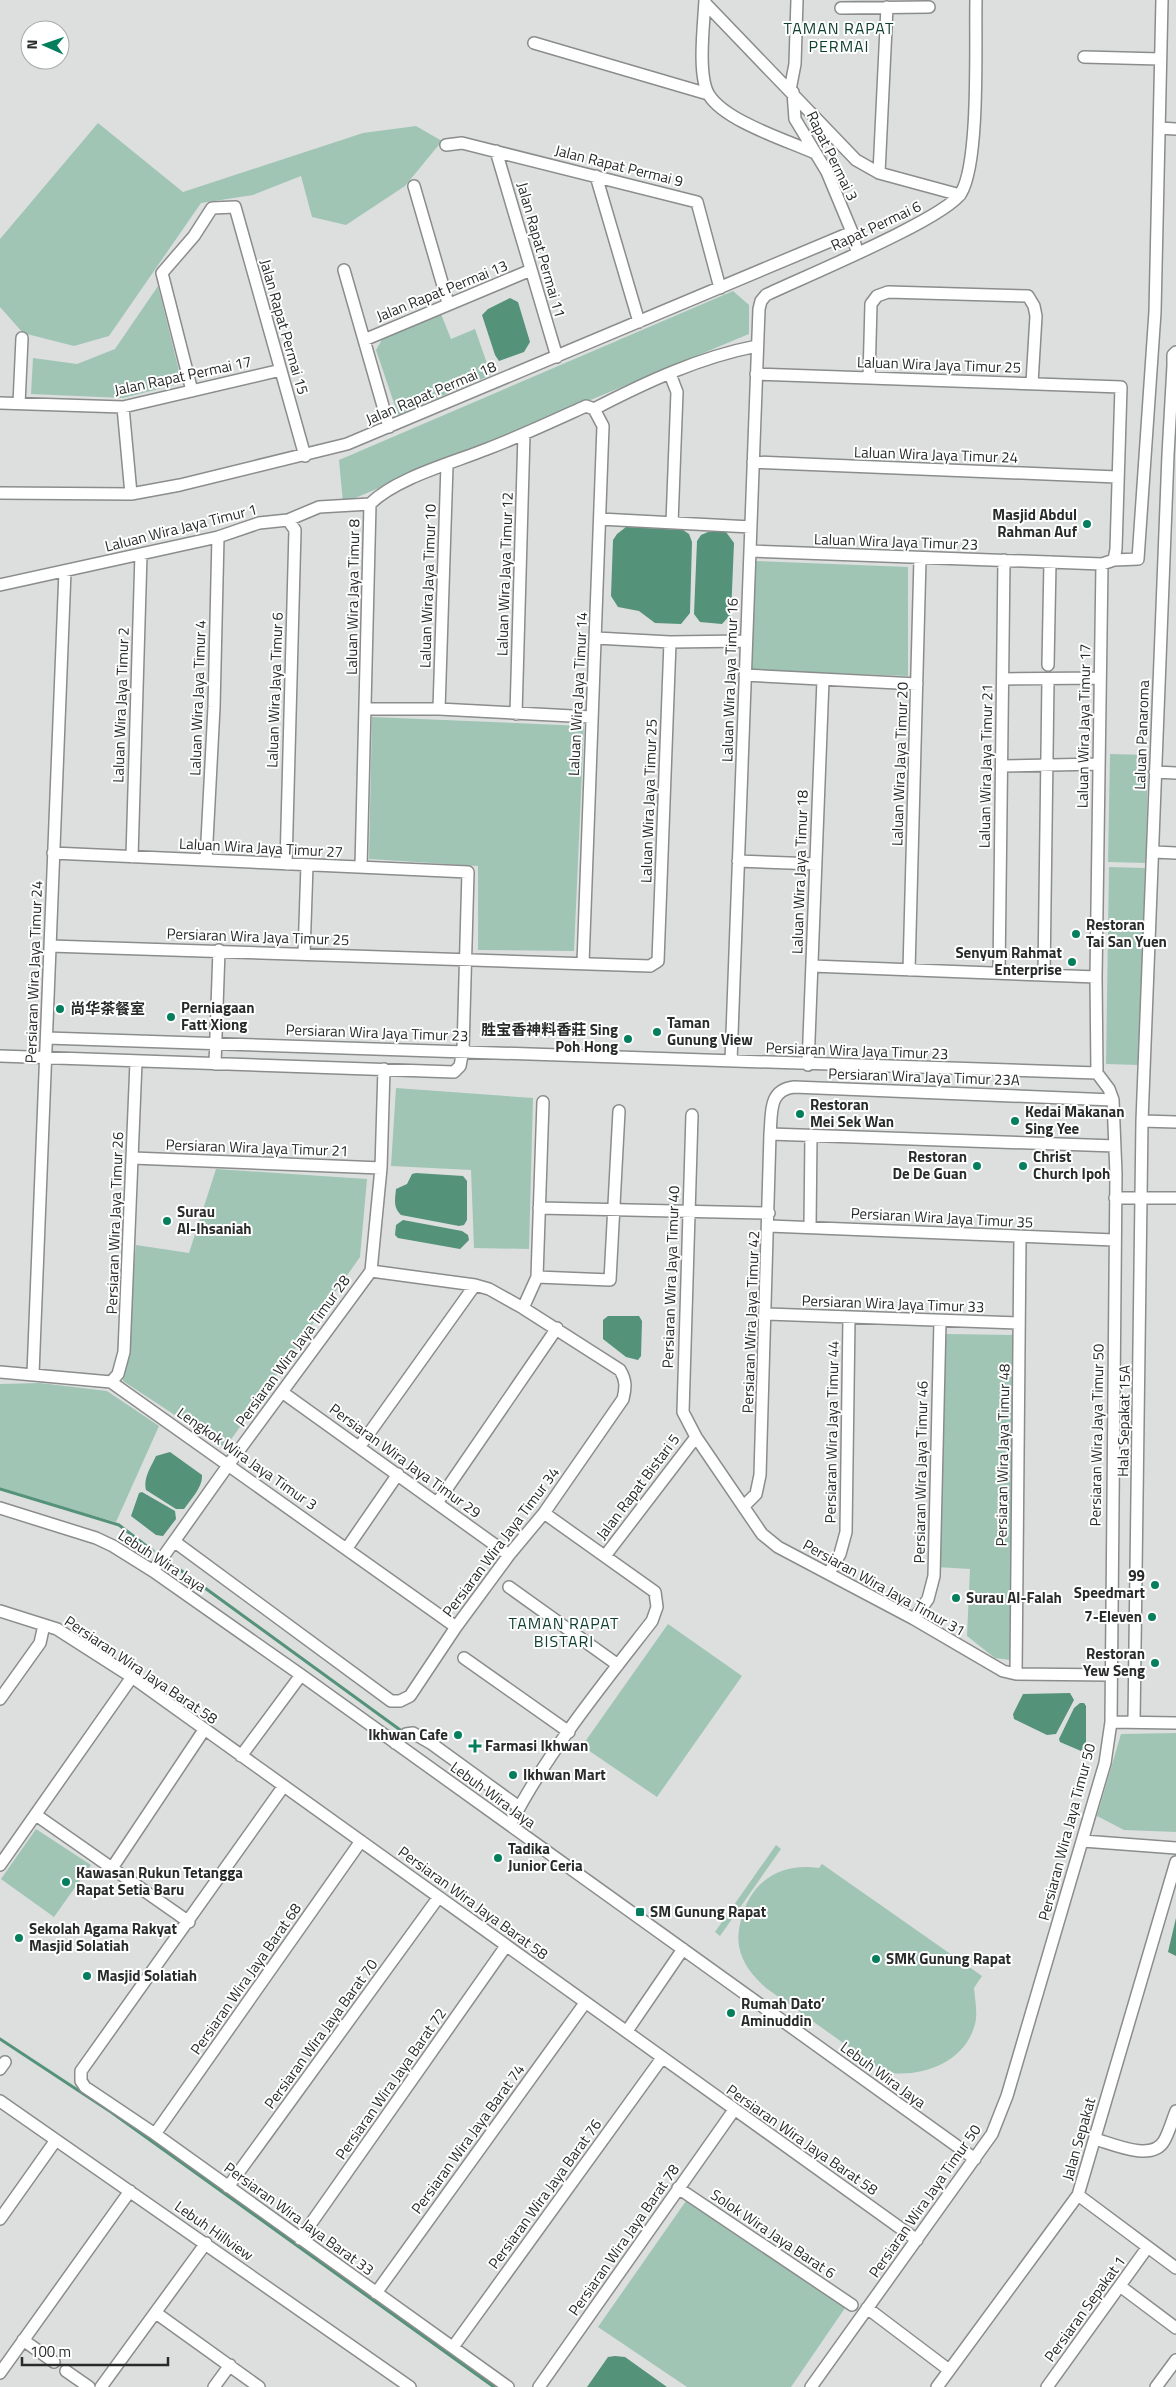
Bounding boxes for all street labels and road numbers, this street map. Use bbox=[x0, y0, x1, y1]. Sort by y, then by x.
street label: Rapat Permai 3 bbox=[801, 107, 864, 205]
street label: Jalan Rapat Permai 9 bbox=[553, 138, 686, 193]
street label: Jalan Rapat Permai 11 bbox=[511, 179, 572, 320]
street label: Rapat Permai 6 bbox=[827, 195, 925, 257]
street label: Jalan Rapat Permai 13 bbox=[373, 254, 511, 327]
street label: Jalan Rapat Permai 15 bbox=[254, 256, 315, 397]
street label: Jalan Rapat Permai 17 bbox=[112, 350, 254, 401]
street label: Laluan Wira Jaya Timur 25 bbox=[857, 350, 1022, 379]
street label: Jalan Rapat Permai 18 bbox=[362, 355, 500, 430]
street label: Laluan Wira Jaya Timur 24 bbox=[854, 440, 1019, 469]
street label: Laluan Wira Jaya Timur 12 bbox=[490, 491, 519, 656]
street label: Laluan Wira Jaya Timur 1 bbox=[102, 498, 259, 558]
street label: Laluan Wira Jaya Timur 10 bbox=[413, 503, 442, 668]
street label: Laluan Wira Jaya Timur 8 bbox=[340, 519, 365, 675]
street label: Laluan Wira Jaya Timur 23 bbox=[814, 527, 979, 556]
street label: Laluan Wira Jaya Timur 16 bbox=[715, 597, 744, 762]
street label: Laluan Wira Jaya Timur 14 bbox=[562, 611, 593, 777]
street label: Laluan Wira Jaya Timur 6 bbox=[260, 612, 289, 768]
street label: Laluan Wira Jaya Timur 4 bbox=[183, 620, 212, 776]
street label: Laluan Wira Jaya Timur 2 bbox=[106, 627, 135, 783]
street label: Laluan Wira Jaya Timur 17 bbox=[1071, 644, 1096, 808]
street label: Laluan Panaroma bbox=[1128, 679, 1155, 790]
street label: Laluan Wira Jaya Timur 20 bbox=[885, 681, 914, 846]
street label: Laluan Wira Jaya Timur 21 bbox=[973, 684, 998, 848]
street label: Laluan Wira Jaya Timur 25 bbox=[634, 718, 663, 883]
street label: Laluan Wira Jaya Timur 18 bbox=[785, 789, 814, 954]
street label: Laluan Wira Jaya Timur 27 bbox=[178, 832, 344, 863]
street label: Persiaran Wira Jaya Timur 24 bbox=[19, 880, 48, 1064]
street label: Persiaran Wira Jaya Timur 25 bbox=[166, 922, 350, 951]
street label: Persiaran Wira Jaya Timur 23 bbox=[285, 1018, 469, 1047]
street label: Persiaran Wira Jaya Timur 23 bbox=[765, 1036, 949, 1065]
street label: Persiaran Wira Jaya Timur 23A bbox=[828, 1062, 1020, 1091]
street label: Persiaran Wira Jaya Timur 26 bbox=[100, 1131, 129, 1315]
street label: Persiaran Wira Jaya Timur 21 bbox=[165, 1133, 349, 1162]
street label: Persiaran Wira Jaya Timur 40 bbox=[656, 1185, 685, 1369]
street label: Persiaran Wira Jaya Timur 35 bbox=[850, 1201, 1034, 1234]
street label: Persiaran Wira Jaya Timur 42 bbox=[736, 1230, 765, 1414]
street label: Persiaran Wira Jaya Timur 28 bbox=[230, 1270, 356, 1431]
street label: Persiaran Wira Jaya Timur 33 bbox=[801, 1289, 985, 1318]
street label: Persiaran Wira Jaya Timur 44 bbox=[818, 1340, 845, 1524]
street label: Persiaran Wira Jaya Timur 50 bbox=[1083, 1343, 1110, 1527]
street label: Persiaran Wira Jaya Timur 48 bbox=[989, 1363, 1016, 1547]
street label: Hala Sepakat 15A bbox=[1111, 1365, 1136, 1477]
street label: Persiaran Wira Jaya Timur 46 bbox=[907, 1380, 934, 1564]
street label: Persiaran Wira Jaya Timur 29 bbox=[325, 1398, 486, 1524]
street label: Lengkok Wira Jaya Timur 3 bbox=[172, 1401, 322, 1516]
street label: Jalan Rapat Bistari 5 bbox=[590, 1429, 685, 1544]
street label: Persiaran Wira Jaya Timur 34 bbox=[436, 1462, 565, 1622]
street label: Lebuh Wira Jaya bbox=[114, 1523, 211, 1598]
street label: Persiaran Wira Jaya Timur 31 bbox=[799, 1533, 970, 1642]
street label: Persiaran Wira Jaya Barat 58 bbox=[60, 1610, 223, 1730]
street label: Persiaran Wira Jaya Timur 50 bbox=[1032, 1741, 1101, 1923]
street label: Lebuh Wira Jaya bbox=[446, 1756, 541, 1834]
street label: Persiaran Wira Jaya Barat 58 bbox=[394, 1840, 553, 1965]
street label: Persiaran Wira Jaya Barat 68 bbox=[184, 1898, 307, 2059]
street label: Persiaran Wira Jaya Barat 70 bbox=[258, 1954, 383, 2113]
street label: Persiaran Wira Jaya Barat 72 bbox=[329, 2003, 452, 2164]
street label: Lebuh Wira Jaya bbox=[836, 2036, 931, 2114]
street label: Persiaran Wira Jaya Barat 74 bbox=[405, 2059, 530, 2218]
street label: Persiaran Wira Jaya Barat 58 bbox=[722, 2078, 883, 2201]
street label: Jalan Sepakat bbox=[1056, 2094, 1102, 2183]
street label: Persiaran Wira Jaya Barat 76 bbox=[482, 2114, 607, 2273]
street label: Persiaran Wira Jaya Timur 50 bbox=[863, 2119, 986, 2282]
street label: Persiaran Wira Jaya Barat 33 bbox=[220, 2156, 379, 2281]
street label: Persiaran Wira Jaya Barat 78 bbox=[562, 2159, 685, 2320]
street label: Solok Wira Jaya Barat 6 bbox=[706, 2183, 840, 2284]
street label: Lebuh Hillview bbox=[170, 2195, 258, 2266]
street label: Persiaran Sepakat 1 bbox=[1038, 2251, 1131, 2367]

